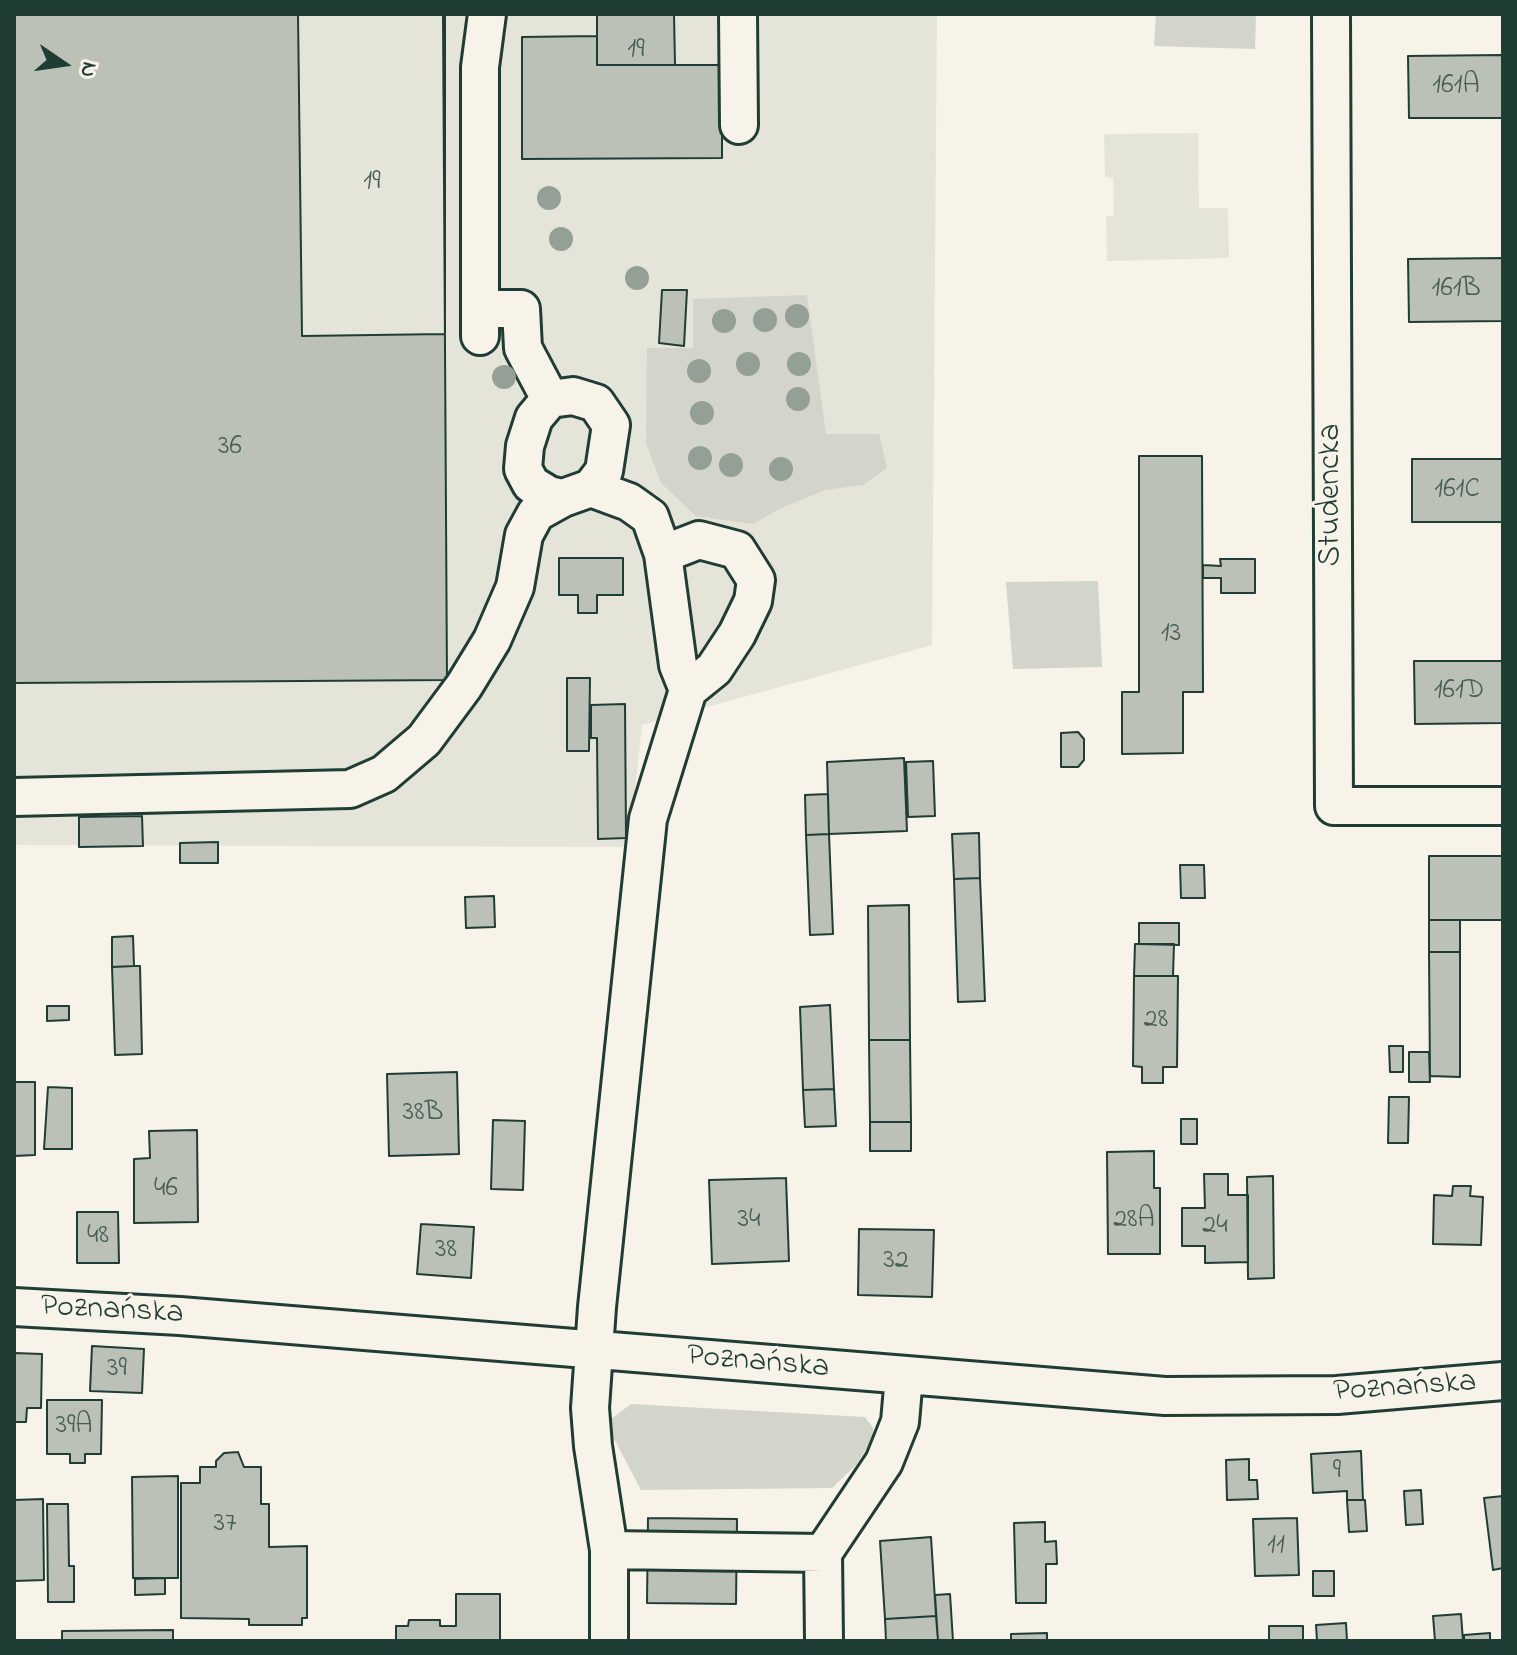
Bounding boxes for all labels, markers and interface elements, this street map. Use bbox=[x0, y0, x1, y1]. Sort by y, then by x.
north arrow bbox=[24, 24, 104, 104]
house number: 19 bbox=[627, 34, 645, 68]
text: N bbox=[70, 59, 105, 80]
house number: 161A bbox=[1432, 70, 1480, 104]
house number: 19 bbox=[363, 166, 381, 200]
house number: 161B bbox=[1432, 273, 1480, 307]
street label: Studencka bbox=[1314, 423, 1352, 567]
house number: 36 bbox=[218, 431, 242, 465]
house number: 161C bbox=[1434, 474, 1480, 508]
house number: 13 bbox=[1161, 618, 1181, 652]
house number: 161D bbox=[1434, 675, 1484, 709]
house number: 28 bbox=[1144, 1004, 1168, 1038]
house number: 38B bbox=[403, 1097, 443, 1131]
house number: 46 bbox=[154, 1173, 178, 1207]
house number: 34 bbox=[737, 1204, 761, 1238]
house number: 28A bbox=[1113, 1204, 1155, 1238]
house number: 24 bbox=[1202, 1210, 1228, 1244]
house number: 48 bbox=[87, 1220, 109, 1254]
house number: 38 bbox=[435, 1234, 457, 1268]
house number: 32 bbox=[883, 1245, 909, 1279]
street label: Poznańska bbox=[40, 1289, 184, 1335]
street label: Poznańska bbox=[685, 1339, 831, 1389]
house number: 39 bbox=[107, 1353, 127, 1387]
street label: Poznańska bbox=[1332, 1365, 1478, 1413]
house number: 39A bbox=[55, 1410, 93, 1444]
house number: 9 bbox=[1333, 1455, 1341, 1489]
house number: 37 bbox=[213, 1508, 237, 1542]
house number: 11 bbox=[1267, 1530, 1285, 1564]

